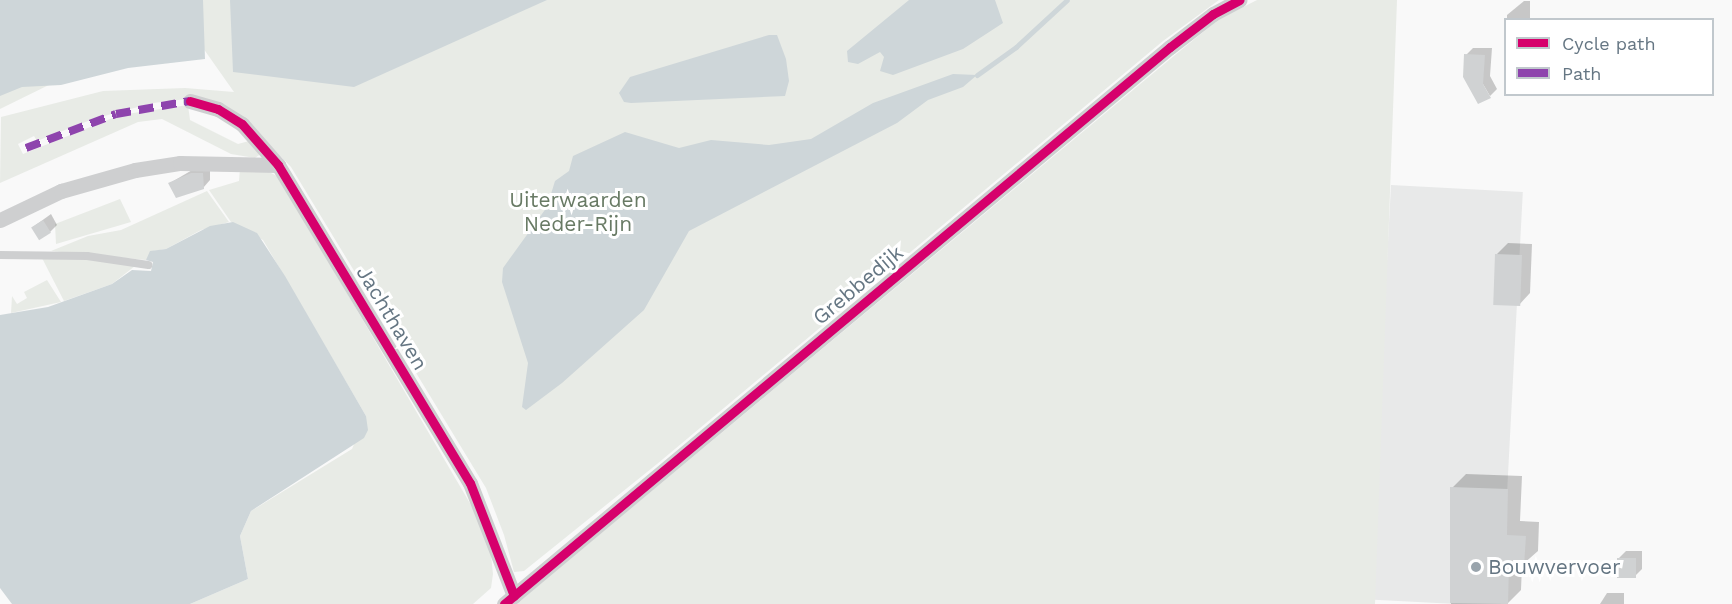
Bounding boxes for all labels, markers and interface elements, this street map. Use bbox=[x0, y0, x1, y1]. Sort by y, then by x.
legend bbox=[1504, 18, 1714, 96]
text: Cycle path bbox=[1562, 33, 1656, 54]
text: Path bbox=[1562, 63, 1602, 84]
park label: Uiterwaarden Neder-Rijn bbox=[509, 187, 647, 237]
street label: Grebbedijk bbox=[808, 240, 908, 330]
street label: Jachthaven bbox=[351, 261, 433, 375]
place label: Bouwvervoer bbox=[1488, 554, 1621, 580]
marker: Bouwvervoer bbox=[1469, 560, 1483, 574]

